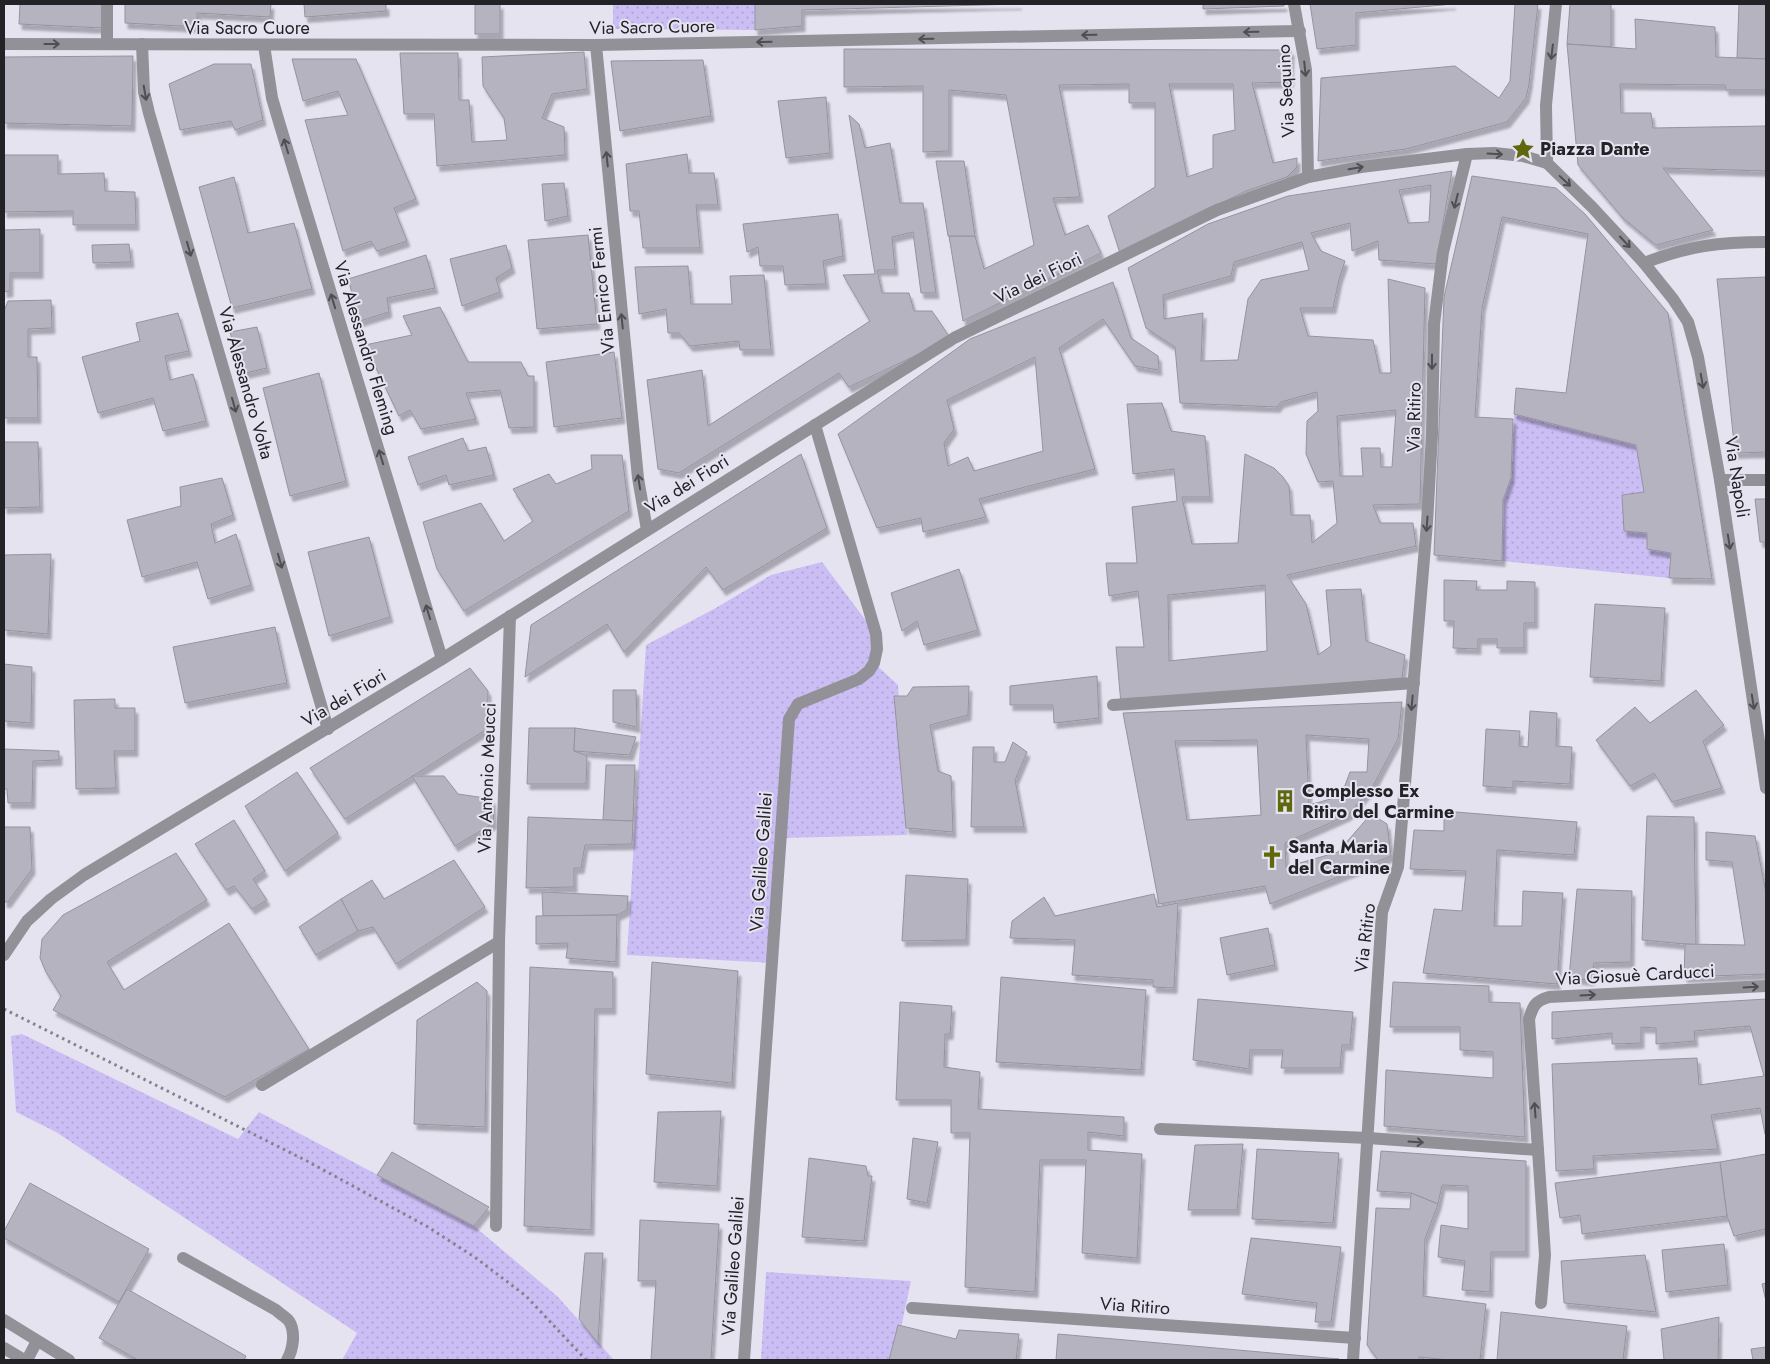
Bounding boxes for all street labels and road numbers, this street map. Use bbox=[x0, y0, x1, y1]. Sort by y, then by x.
street label: Via Sacro Cuore bbox=[589, 13, 715, 41]
street label: Via Sacro Cuore bbox=[184, 15, 310, 41]
street label: Via Sequino bbox=[1271, 44, 1301, 138]
street label: Via Enrico Fermi bbox=[582, 225, 622, 355]
street label: Via dei Fiori bbox=[990, 246, 1086, 310]
street label: Via Alessandro Fleming bbox=[327, 258, 405, 438]
street label: Via Alessandro Volta bbox=[212, 304, 280, 462]
street label: Via Ritiro bbox=[1400, 382, 1428, 452]
street label: Via Napoli bbox=[1718, 434, 1756, 520]
street label: Via dei Fiori bbox=[640, 448, 734, 520]
street label: Via dei Fiori bbox=[297, 662, 391, 734]
street label: Via Antonio Meucci bbox=[471, 702, 503, 854]
street label: Via Galileo Galilei bbox=[743, 791, 779, 933]
street label: Via Ritiro bbox=[1348, 901, 1382, 974]
street label: Via Giosuè Carducci bbox=[1555, 958, 1715, 992]
street label: Via Galileo Galilei bbox=[715, 1195, 751, 1337]
street label: Via Ritiro bbox=[1099, 1291, 1171, 1321]

